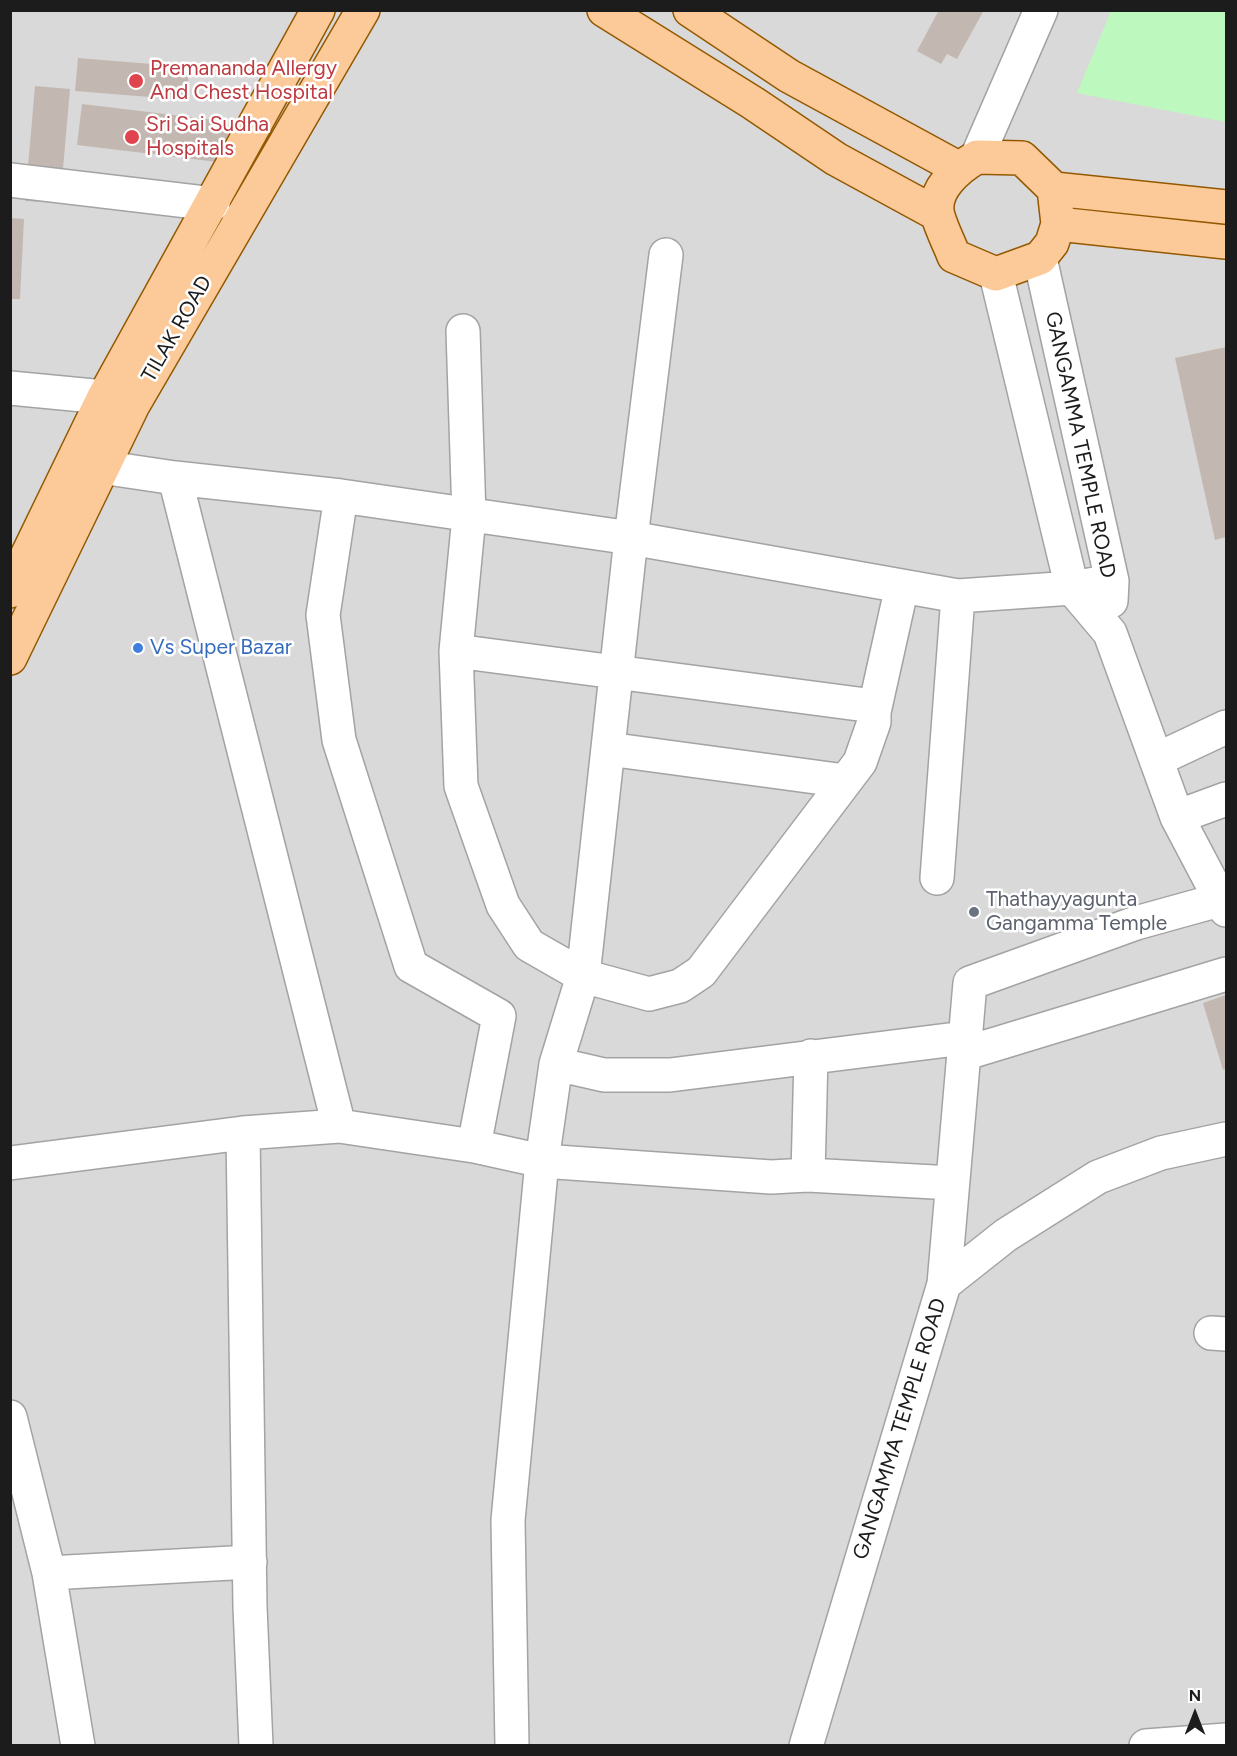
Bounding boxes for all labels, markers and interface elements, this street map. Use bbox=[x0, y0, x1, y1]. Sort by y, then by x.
place label: Premananda Allergy And Chest Hospital bbox=[150, 56, 337, 106]
marker: Premananda Allergy And Chest Hospital bbox=[127, 72, 145, 90]
place label: Sri Sai Sudha Hospitals bbox=[146, 112, 269, 162]
marker: Sri Sai Sudha Hospitals bbox=[123, 128, 141, 146]
street label: TILAK ROAD bbox=[136, 271, 218, 387]
street label: GANGAMMA TEMPLE ROAD bbox=[1039, 309, 1121, 581]
place label: Vs Super Bazar bbox=[150, 635, 292, 661]
marker: Vs Super Bazar bbox=[131, 641, 145, 655]
place label: Thathayyagunta Gangamma Temple bbox=[986, 887, 1167, 937]
marker: Thathayyagunta Gangamma Temple bbox=[967, 905, 981, 919]
street label: GANGAMMA TEMPLE ROAD bbox=[848, 1295, 952, 1563]
north arrow bbox=[1165, 1684, 1225, 1744]
text: N bbox=[1189, 1686, 1201, 1705]

